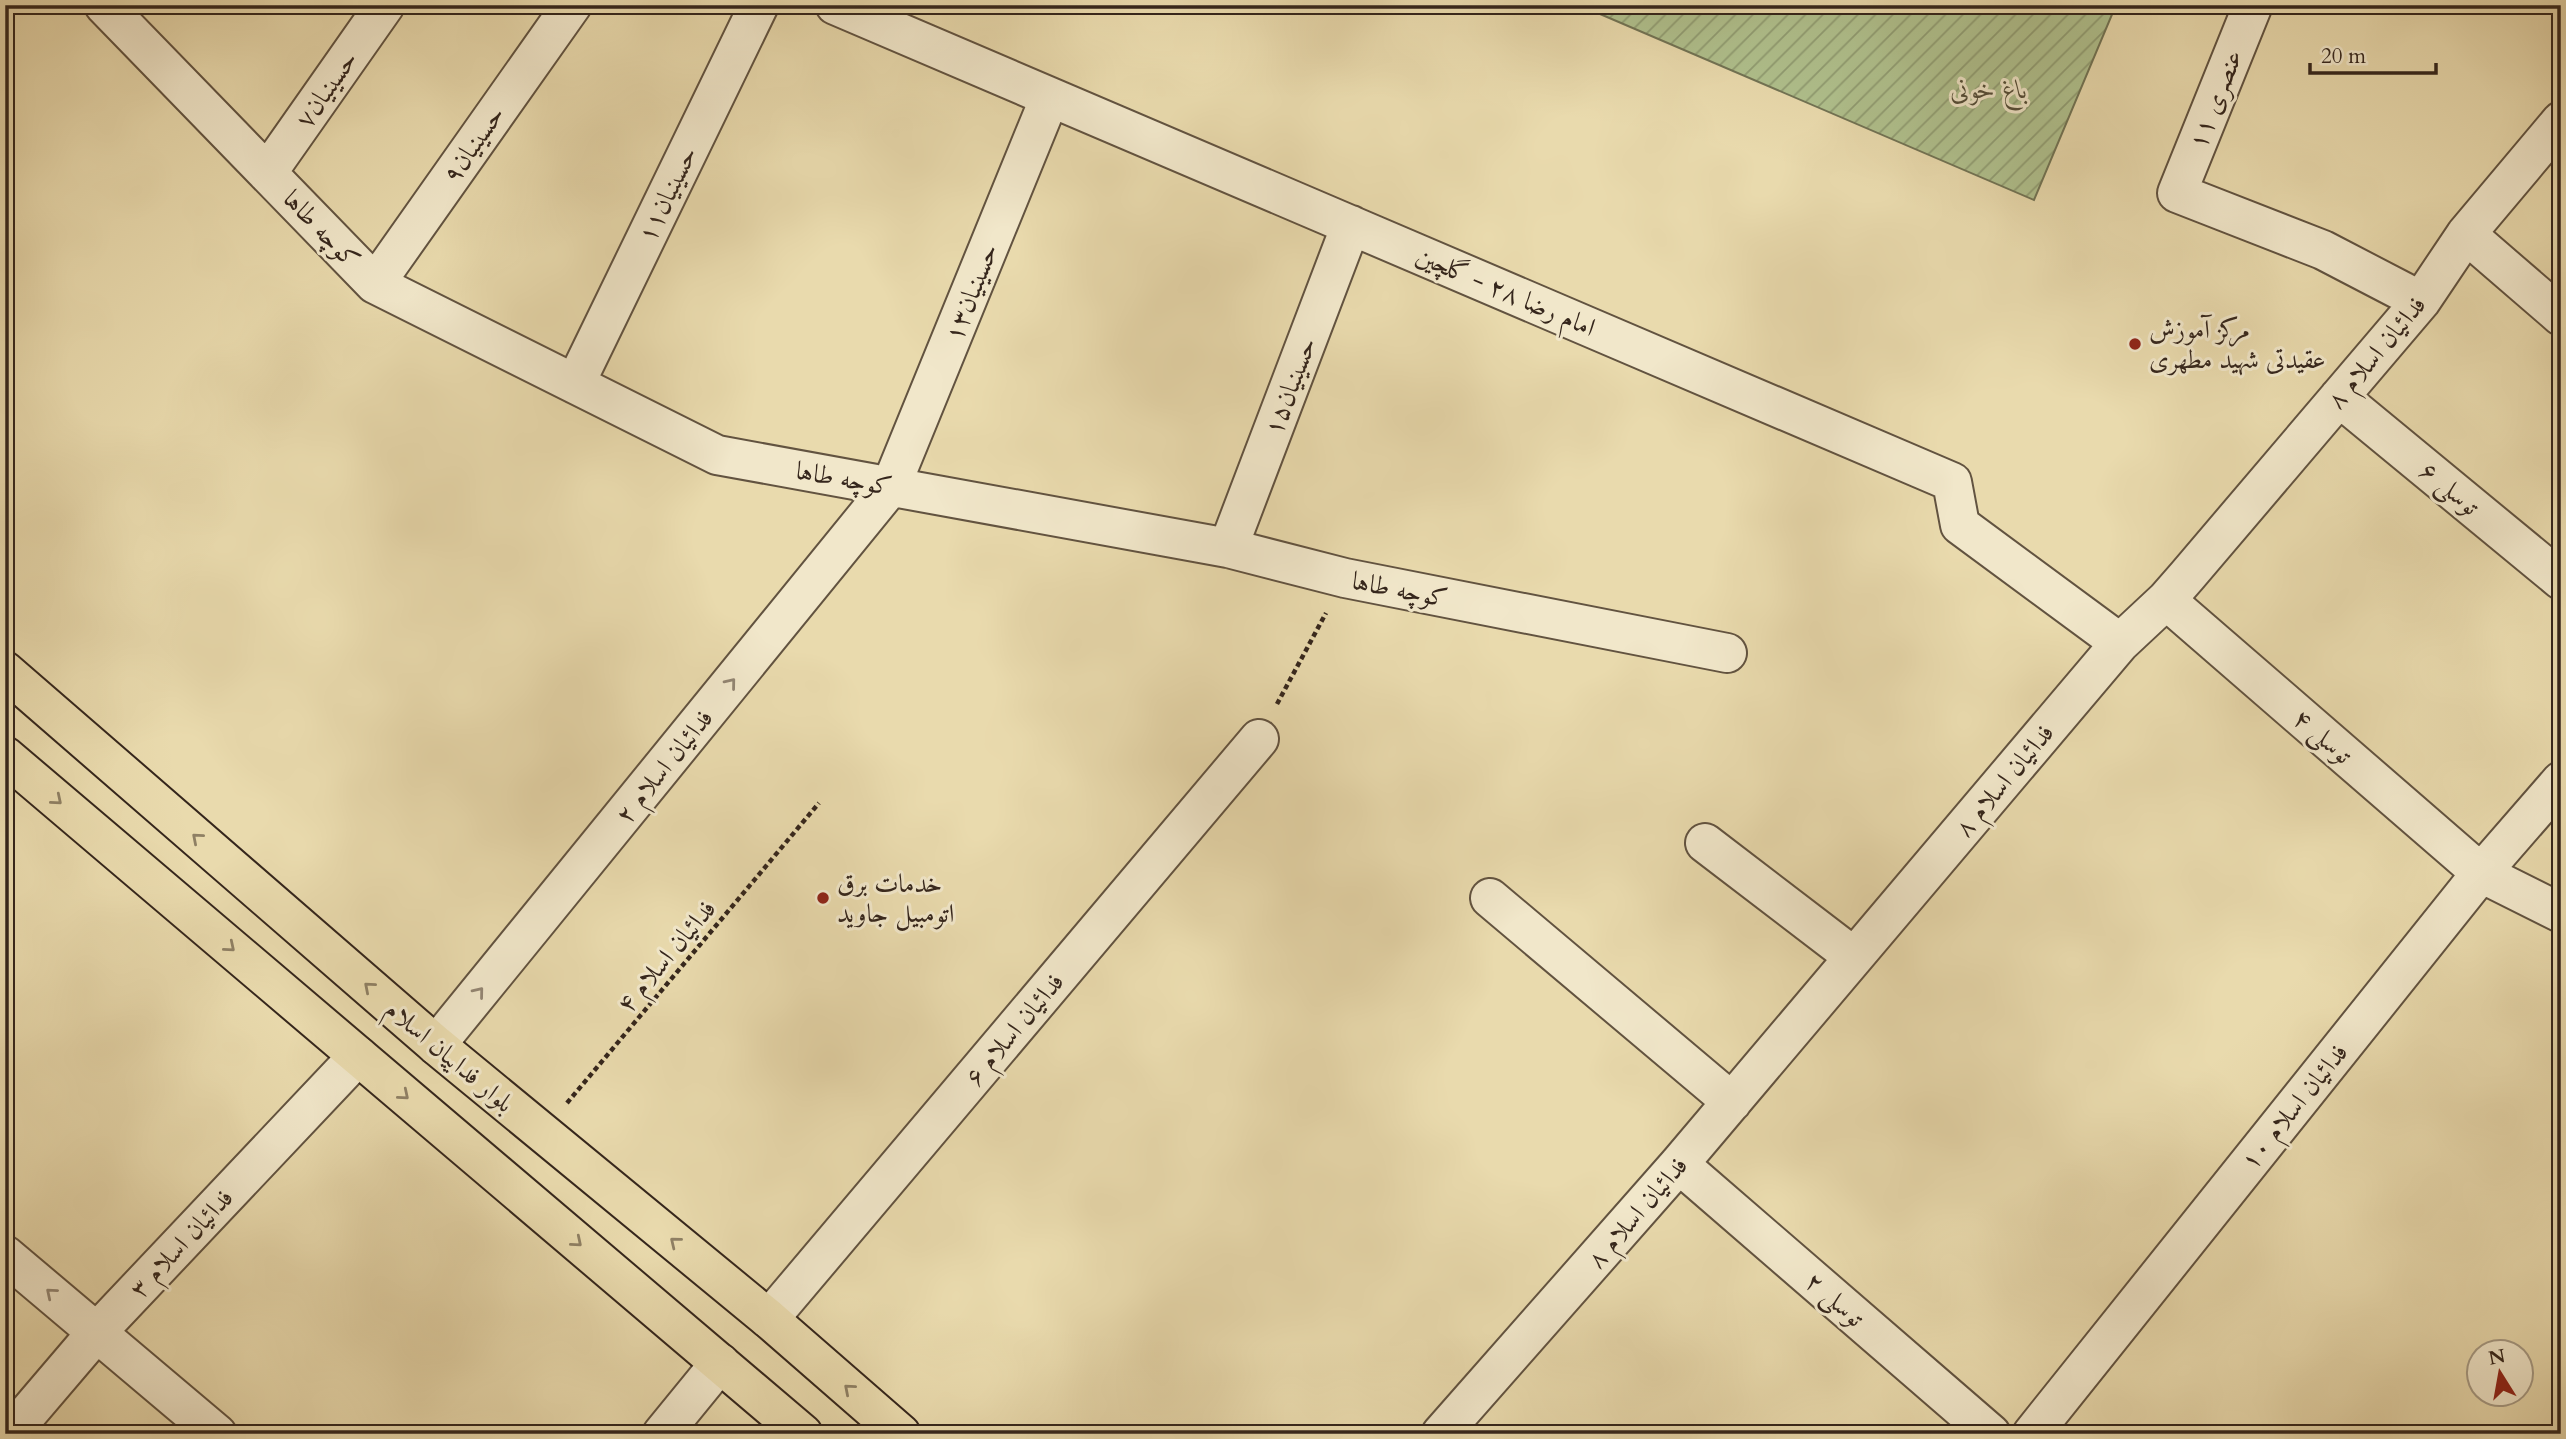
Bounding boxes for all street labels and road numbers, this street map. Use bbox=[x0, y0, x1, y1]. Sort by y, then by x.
street label: حسینیان۷ bbox=[287, 44, 366, 135]
street label: عنصری ۱۱ bbox=[2180, 45, 2251, 154]
street label: حسینیان۹ bbox=[434, 99, 513, 190]
street label: حسینیان۱۱ bbox=[629, 141, 706, 248]
street label: کوچه طاها bbox=[275, 182, 368, 276]
street label: حسینیان۱۳ bbox=[936, 238, 1007, 346]
street label: امام رضا ۲۸ - گلچین bbox=[1409, 238, 1601, 350]
street label: فدائیان اسلام ۸ bbox=[2319, 288, 2438, 420]
street label: حسینیان۱۵ bbox=[1256, 332, 1325, 440]
street label: کوچه طاها bbox=[793, 453, 895, 504]
street label: توسلی ۶ bbox=[2412, 453, 2488, 525]
street label: کوچه طاها bbox=[1349, 563, 1451, 616]
street label: توسلی ۴ bbox=[2285, 701, 2361, 773]
street label: فدائیان اسلام ۲ bbox=[607, 702, 725, 834]
street label: فدائیان اسلام ۸ bbox=[1947, 716, 2066, 848]
street label: فدائیان اسلام ۴ bbox=[609, 892, 728, 1024]
street label: فدائیان اسلام ۶ bbox=[957, 965, 1076, 1097]
street label: بلوار فداییان اسلام bbox=[375, 992, 522, 1125]
street label: فدائیان اسلام ۱۰ bbox=[2233, 1036, 2360, 1180]
street label: فدائیان اسلام ۸ bbox=[1579, 1149, 1700, 1279]
street label: فدائیان اسلام ۳ bbox=[122, 1181, 245, 1309]
street label: توسلی ۲ bbox=[1797, 1264, 1873, 1336]

